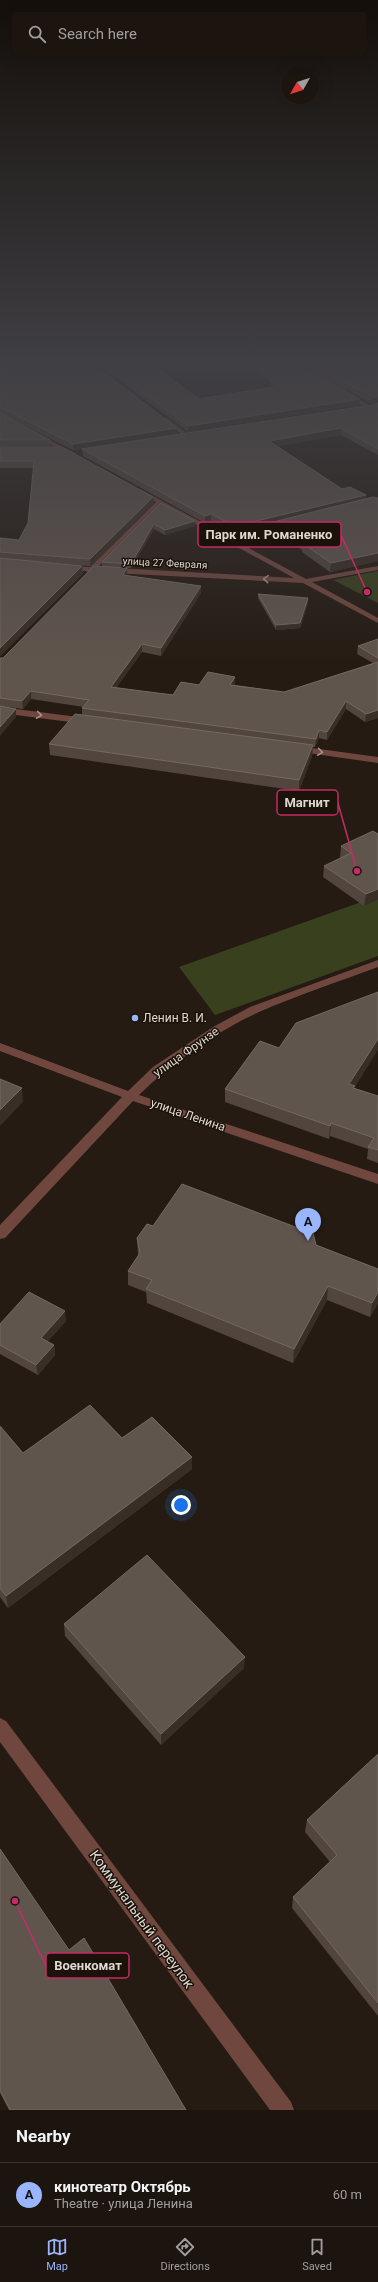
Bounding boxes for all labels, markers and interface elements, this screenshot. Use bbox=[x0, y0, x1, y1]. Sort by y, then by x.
search box bbox=[12, 12, 366, 56]
icon: search bbox=[26, 23, 48, 45]
text: Search here bbox=[58, 25, 137, 43]
north arrow bbox=[282, 68, 318, 104]
callout: Парк им. Романенко bbox=[198, 522, 341, 547]
text: Парк им. Романенко bbox=[206, 527, 332, 542]
street label: улица 27 Февраля bbox=[122, 554, 208, 571]
one-way arrow bbox=[263, 575, 269, 583]
one-way arrow bbox=[36, 710, 42, 719]
one-way arrow bbox=[317, 747, 323, 756]
callout: Магнит bbox=[277, 790, 338, 815]
text: Магнит bbox=[284, 795, 330, 810]
place label: Ленин В. И. bbox=[143, 1011, 207, 1025]
marker: Ленин В. И. bbox=[130, 1013, 140, 1023]
street label: улица Фрунзе bbox=[150, 1024, 222, 1080]
street label: улица Ленина bbox=[149, 1096, 227, 1134]
pin: A bbox=[295, 1208, 321, 1241]
your location bbox=[171, 1495, 191, 1515]
street label: Коммунальный переулок bbox=[87, 1847, 198, 1992]
callout: Военкомат bbox=[46, 1953, 129, 1978]
text: Военкомат bbox=[54, 1958, 122, 1973]
text: Nearby bbox=[16, 2126, 71, 2146]
text: кинотеатр Октябрь bbox=[54, 2178, 191, 2196]
text: A bbox=[25, 2187, 33, 2202]
text: 60 m bbox=[333, 2187, 362, 2202]
text: Theatre · улица Ленина bbox=[54, 2196, 193, 2211]
tab: Map bbox=[46, 2236, 68, 2273]
tab: Directions bbox=[160, 2236, 210, 2273]
tab: Saved bbox=[302, 2236, 332, 2273]

